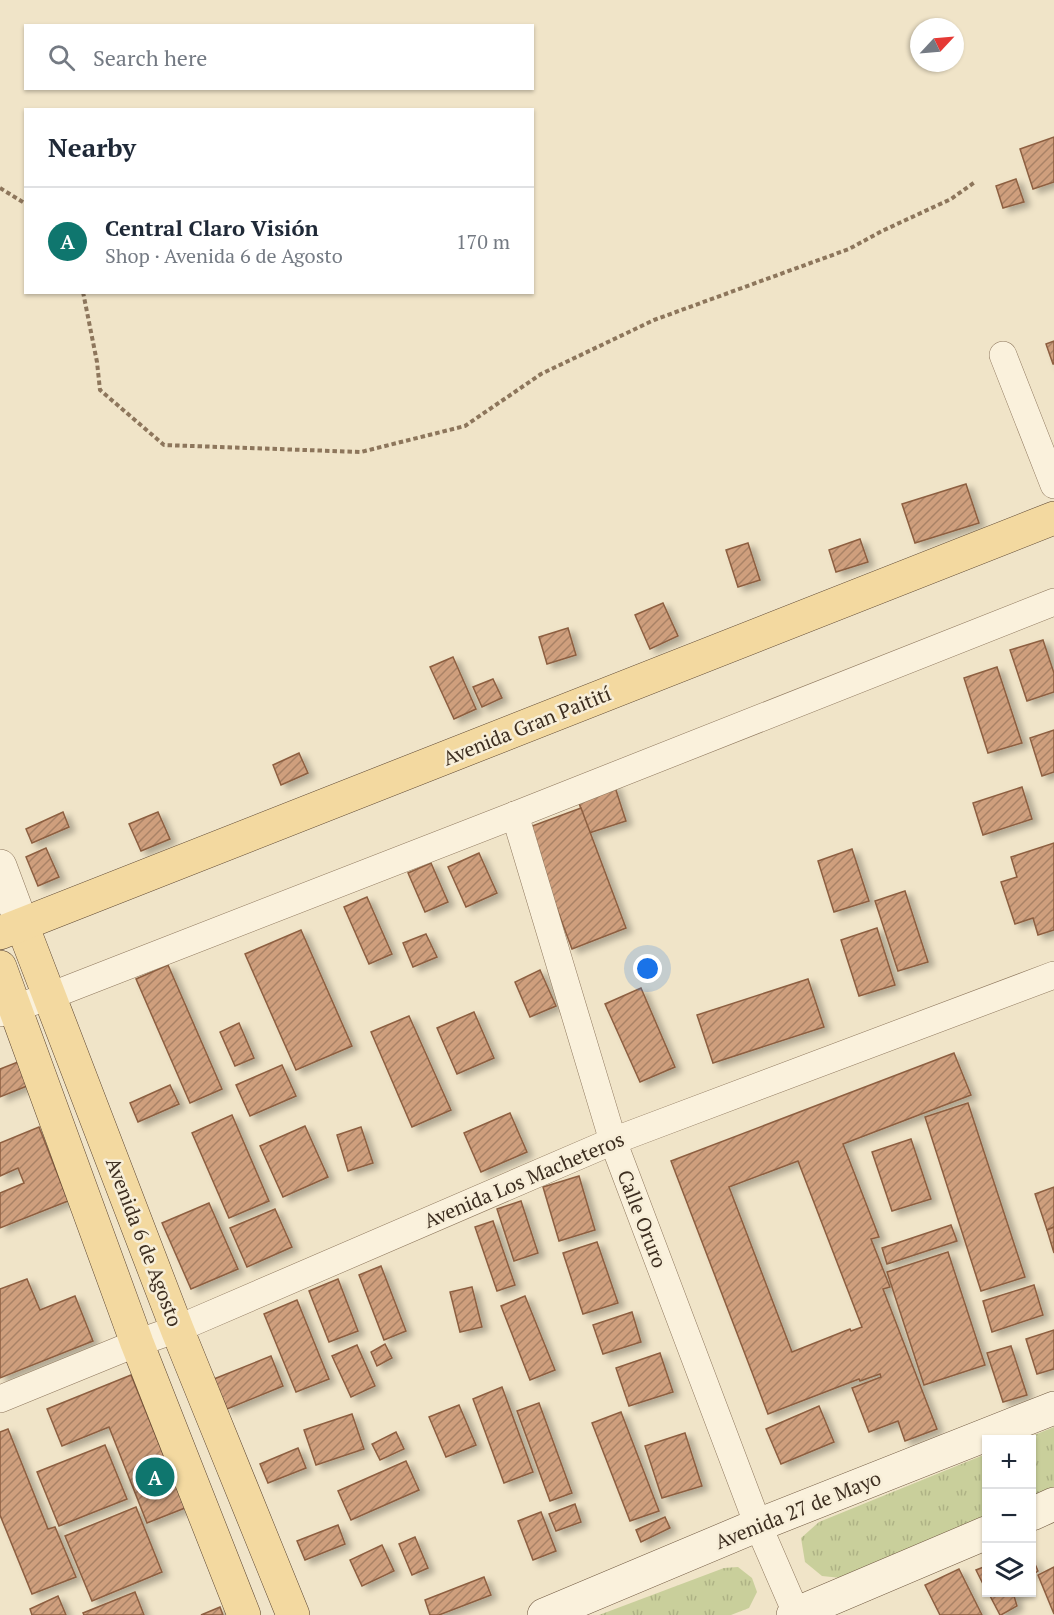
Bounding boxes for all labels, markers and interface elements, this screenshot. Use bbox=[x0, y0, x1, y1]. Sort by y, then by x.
north arrow bbox=[910, 18, 964, 72]
search box bbox=[24, 24, 534, 90]
icon: search bbox=[45, 41, 78, 74]
text: Search here bbox=[93, 43, 207, 72]
text: Nearby bbox=[48, 130, 136, 164]
text: Central Claro Visión bbox=[105, 213, 319, 242]
text: A bbox=[60, 228, 75, 255]
text: 170 m bbox=[456, 228, 510, 255]
text: Shop · Avenida 6 de Agosto bbox=[105, 242, 343, 269]
street label: Avenida Gran Paitití bbox=[439, 679, 615, 772]
your location bbox=[633, 954, 662, 983]
street label: Avenida Los Macheteros bbox=[420, 1125, 628, 1234]
street label: Avenida 6 de Agosto bbox=[100, 1154, 189, 1330]
street label: Calle Oruro bbox=[611, 1166, 673, 1272]
map controls bbox=[982, 1435, 1036, 1597]
button: + bbox=[982, 1435, 1036, 1489]
pin: A bbox=[136, 1454, 174, 1500]
street label: Avenida 27 de Mayo bbox=[711, 1464, 885, 1555]
button: − bbox=[982, 1489, 1036, 1543]
button: layers bbox=[982, 1543, 1036, 1597]

